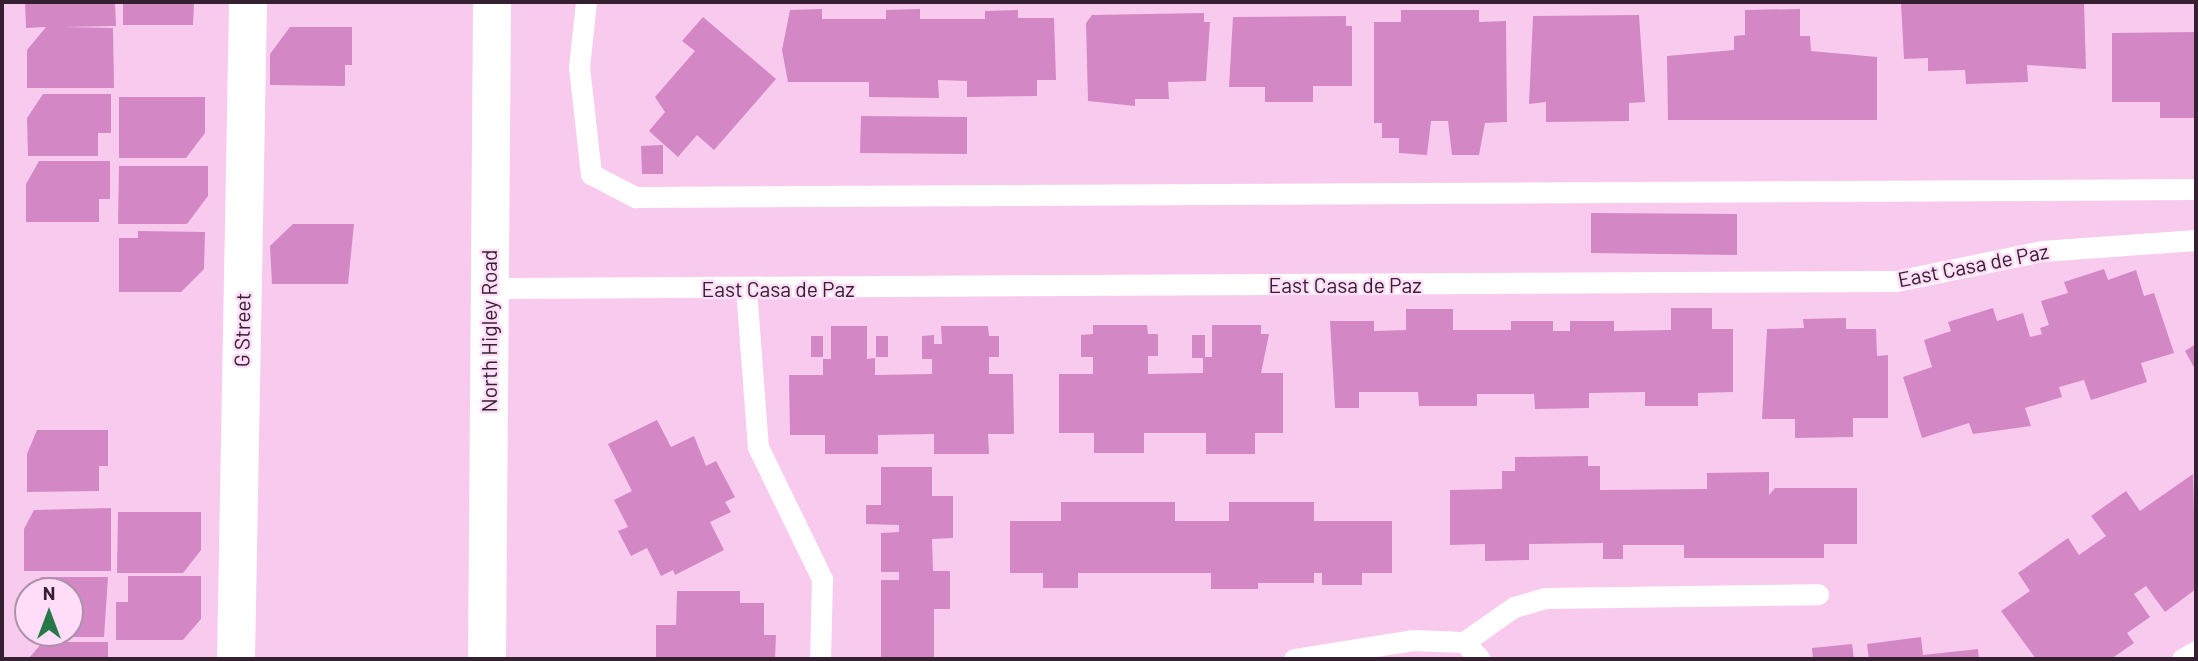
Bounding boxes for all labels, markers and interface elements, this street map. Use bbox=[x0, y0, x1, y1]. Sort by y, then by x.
street label: East Casa de Paz bbox=[1895, 238, 2051, 292]
street label: North Higley Road bbox=[476, 249, 502, 413]
street label: East Casa de Paz bbox=[1268, 272, 1422, 298]
street label: East Casa de Paz bbox=[701, 276, 855, 302]
street label: G Street bbox=[229, 293, 255, 367]
north arrow bbox=[14, 577, 84, 647]
text: N bbox=[43, 581, 55, 604]

